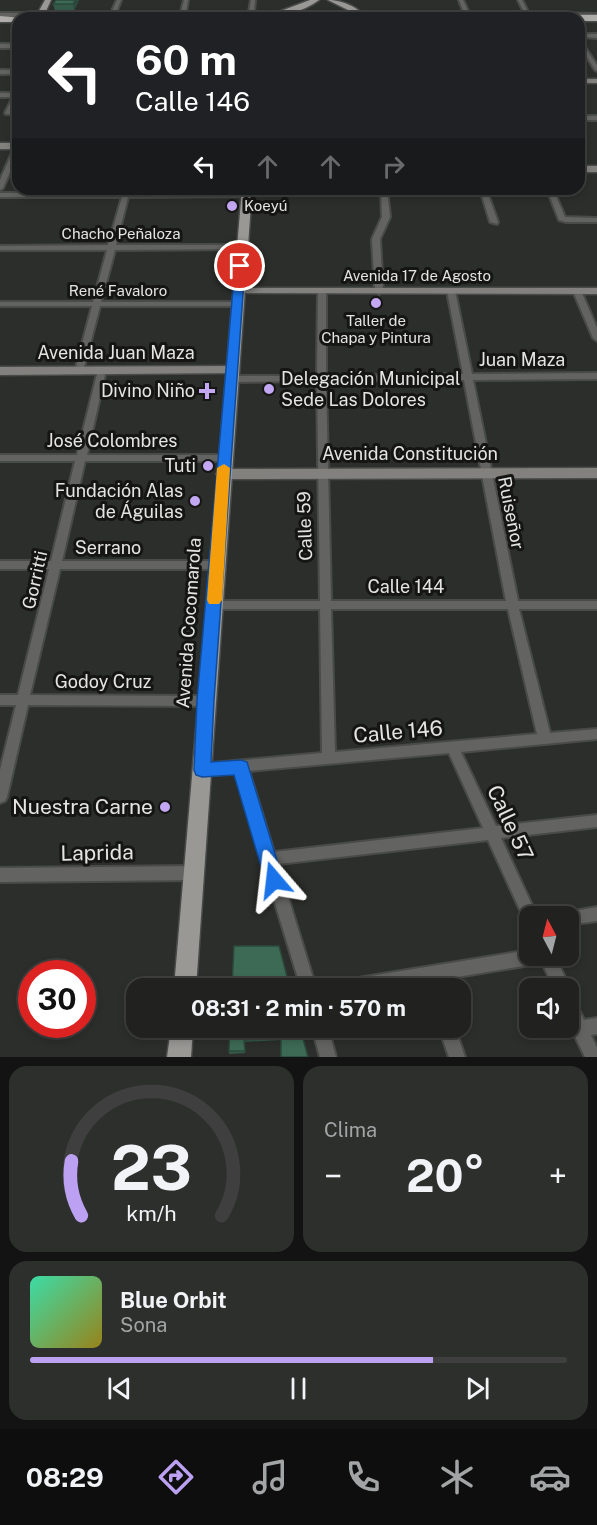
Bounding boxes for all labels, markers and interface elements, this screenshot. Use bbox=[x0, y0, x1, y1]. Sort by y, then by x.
text: 60 m bbox=[135, 35, 237, 84]
icon: left bbox=[36, 36, 114, 114]
text: Calle 146 bbox=[135, 85, 250, 117]
icon: left bbox=[188, 150, 221, 183]
icon: ahead bbox=[251, 150, 284, 183]
icon: ahead bbox=[314, 150, 347, 183]
icon: right bbox=[377, 150, 410, 183]
place label: Koeyú bbox=[244, 197, 287, 214]
marker: Koeyú bbox=[225, 199, 239, 213]
street label: Chacho Peñaloza bbox=[62, 225, 180, 242]
pin bbox=[214, 240, 265, 291]
icon: arrive bbox=[223, 249, 256, 282]
street label: Avenida 17 de Agosto bbox=[343, 267, 491, 284]
street label: René Favaloro bbox=[69, 282, 167, 299]
marker: Taller de Chapa y Pintura bbox=[369, 296, 383, 310]
place label: Taller de Chapa y Pintura bbox=[321, 312, 431, 346]
street label: Avenida Juan Maza bbox=[37, 342, 195, 363]
street label: Juan Maza bbox=[479, 349, 565, 370]
place label: Delegación Municipal Sede Las Dolores bbox=[281, 368, 460, 410]
place label: Divino Niño bbox=[101, 380, 195, 401]
marker: Delegación Municipal Sede Las Dolores bbox=[262, 382, 276, 396]
marker: Divino Niño bbox=[200, 384, 214, 398]
street label: José Colombres bbox=[47, 430, 177, 451]
street label: Avenida Constitución bbox=[322, 443, 498, 464]
place label: Tuti bbox=[164, 455, 196, 476]
marker: Tuti bbox=[201, 459, 215, 473]
street label: Ruiseñor bbox=[494, 475, 529, 551]
place label: Fundación Alas de Águilas bbox=[55, 480, 183, 522]
street label: Calle 59 bbox=[293, 491, 316, 561]
marker: Fundación Alas de Águilas bbox=[188, 494, 202, 508]
street label: Serrano bbox=[75, 537, 141, 558]
street label: Avenida Cocomarola bbox=[172, 537, 205, 709]
street label: Gorritti bbox=[18, 549, 51, 611]
street label: Calle 144 bbox=[368, 576, 444, 597]
street label: Godoy Cruz bbox=[55, 671, 151, 692]
street label: Calle 146 bbox=[352, 715, 444, 748]
street label: Calle 57 bbox=[482, 781, 539, 865]
place label: Nuestra Carne bbox=[12, 794, 153, 819]
marker: Nuestra Carne bbox=[158, 800, 172, 814]
street label: Laprida bbox=[60, 839, 134, 866]
position arrow bbox=[242, 848, 306, 912]
north arrow bbox=[519, 906, 579, 966]
map controls bbox=[519, 906, 579, 1038]
speed limit sign: 30 bbox=[18, 960, 96, 1038]
button: sound bbox=[519, 978, 579, 1038]
text: 08:31 · 2 min · 570 m bbox=[191, 995, 406, 1021]
text: Clima bbox=[324, 1118, 377, 1142]
text: 23 bbox=[111, 1131, 192, 1204]
text: 20° bbox=[406, 1149, 485, 1202]
text: − bbox=[324, 1157, 342, 1195]
text: + bbox=[549, 1157, 567, 1195]
text: km/h bbox=[126, 1201, 177, 1226]
text: Blue Orbit bbox=[120, 1287, 227, 1313]
text: Sona bbox=[120, 1313, 167, 1337]
icon: previous bbox=[103, 1372, 136, 1405]
icon: pause bbox=[282, 1372, 315, 1405]
icon: next bbox=[461, 1372, 494, 1405]
icon: directions bbox=[155, 1456, 197, 1498]
icon: music bbox=[249, 1456, 291, 1498]
icon: phone bbox=[342, 1456, 384, 1498]
icon: climate bbox=[436, 1456, 478, 1498]
icon: car bbox=[529, 1456, 571, 1498]
text: 08:29 bbox=[26, 1461, 104, 1493]

